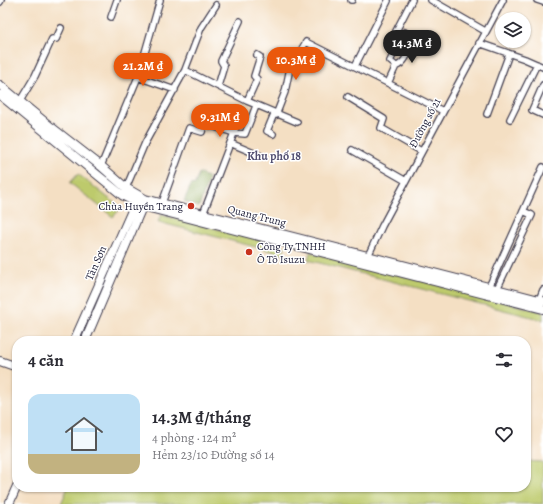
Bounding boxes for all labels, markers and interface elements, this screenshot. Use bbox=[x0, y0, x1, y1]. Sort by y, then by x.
map controls bbox=[495, 12, 531, 48]
button: layers bbox=[495, 12, 531, 48]
pin: 14.3M ₫ bbox=[375, 30, 449, 64]
text: 14.3M ₫ bbox=[392, 34, 432, 51]
pin: 10.3M ₫ bbox=[259, 47, 333, 81]
text: 10.3M ₫ bbox=[276, 51, 316, 68]
pin: 21.2M ₫ bbox=[106, 53, 180, 87]
text: 21.2M ₫ bbox=[123, 57, 163, 74]
street label: Đường số 21 bbox=[406, 95, 444, 151]
pin: 9.31M ₫ bbox=[183, 104, 257, 138]
text: 9.31M ₫ bbox=[200, 108, 240, 125]
district label: Khu phố 18 bbox=[247, 148, 301, 164]
place label: Chùa Huyền Trang bbox=[98, 199, 183, 214]
marker: Chùa Huyền Trang bbox=[186, 201, 196, 211]
street label: Quang Trung bbox=[226, 201, 288, 231]
place label: Công Ty TNHH Ô Tô Isuzu bbox=[257, 239, 326, 267]
street label: Tân Sơn bbox=[82, 243, 110, 283]
marker: Công Ty TNHH Ô Tô Isuzu bbox=[244, 247, 254, 257]
text: 4 căn bbox=[28, 349, 64, 372]
icon: filters bbox=[493, 349, 515, 371]
text: 14.3M ₫/tháng bbox=[152, 406, 251, 429]
icon: home bbox=[60, 410, 108, 458]
icon: heart bbox=[493, 423, 515, 445]
text: 4 phòng · 124 m² bbox=[152, 429, 236, 446]
text: Hẻm 23/10 Đường số 14 bbox=[152, 446, 275, 463]

